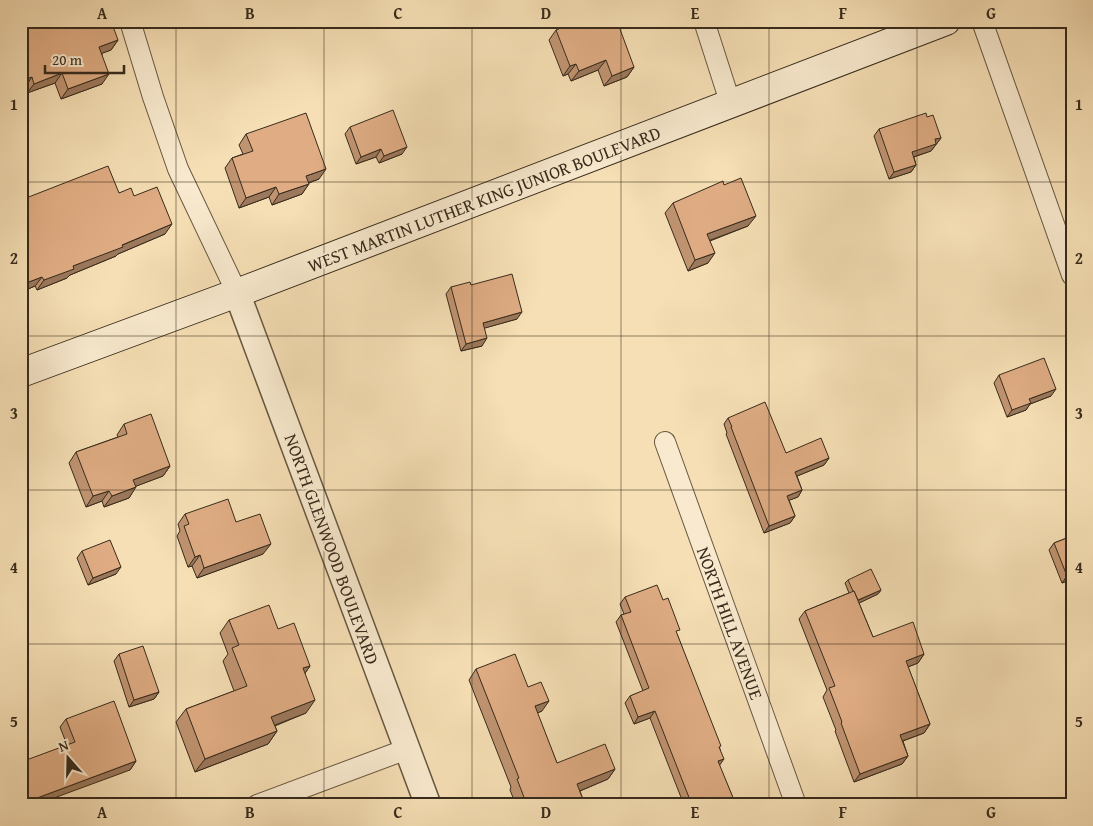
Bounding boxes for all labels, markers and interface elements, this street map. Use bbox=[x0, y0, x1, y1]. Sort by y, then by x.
text: A bbox=[97, 1, 108, 25]
text: B bbox=[245, 1, 255, 25]
text: C bbox=[393, 1, 403, 25]
text: D bbox=[541, 1, 551, 25]
text: E bbox=[691, 1, 700, 25]
text: F bbox=[839, 1, 847, 25]
text: G bbox=[986, 1, 996, 25]
scale bar bbox=[45, 42, 124, 74]
text: 20 m bbox=[52, 49, 83, 70]
text: 1 bbox=[10, 92, 18, 116]
text: 1 bbox=[1075, 92, 1083, 116]
street label: WEST MARTIN LUTHER KING JUNIOR BOULEVARD bbox=[304, 119, 664, 279]
text: 2 bbox=[10, 246, 18, 270]
text: 2 bbox=[1075, 246, 1083, 270]
text: 3 bbox=[10, 401, 18, 425]
text: 3 bbox=[1075, 401, 1083, 425]
street label: NORTH GLENWOOD BOULEVARD bbox=[278, 430, 386, 668]
street label: NORTH HILL AVENUE bbox=[690, 543, 770, 703]
text: 4 bbox=[10, 555, 18, 579]
text: 4 bbox=[1075, 555, 1083, 579]
text: 5 bbox=[10, 709, 18, 733]
text: 5 bbox=[1075, 709, 1083, 733]
north arrow bbox=[42, 734, 92, 784]
text: N bbox=[56, 735, 72, 757]
text: A bbox=[97, 800, 108, 824]
text: B bbox=[245, 800, 255, 824]
text: C bbox=[393, 800, 403, 824]
text: D bbox=[541, 800, 551, 824]
text: E bbox=[691, 800, 700, 824]
text: F bbox=[839, 800, 847, 824]
text: G bbox=[986, 800, 996, 824]

